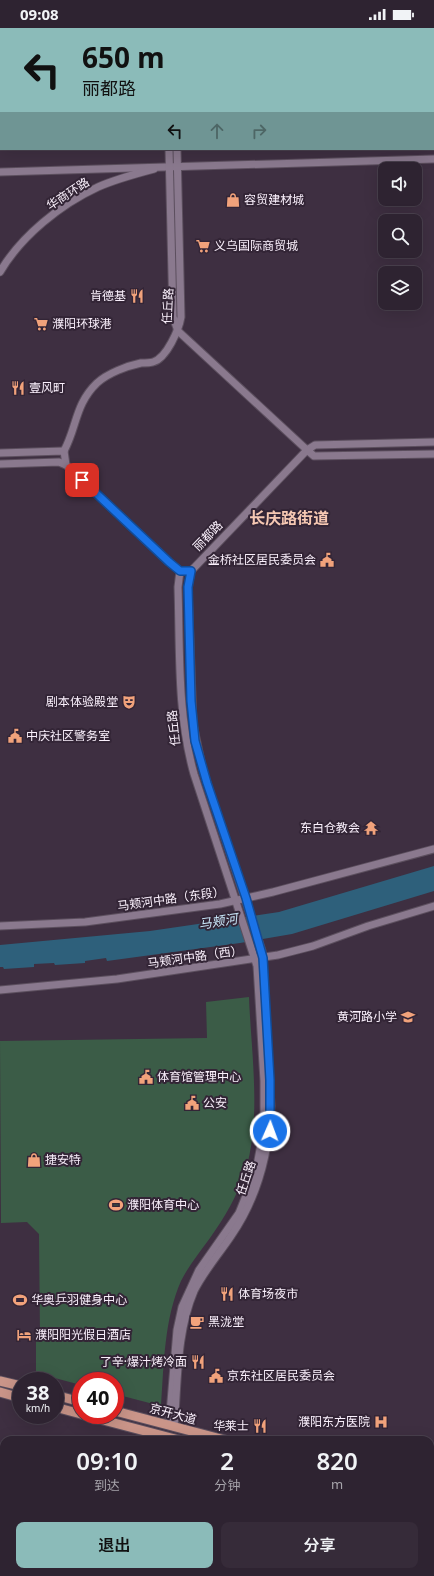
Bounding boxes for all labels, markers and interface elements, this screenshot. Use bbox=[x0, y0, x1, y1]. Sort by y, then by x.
text: 09:08 bbox=[20, 4, 59, 24]
text: 650 m bbox=[82, 38, 165, 76]
icon: left bbox=[16, 44, 68, 96]
text: 丽都路 bbox=[82, 76, 136, 100]
icon: left bbox=[164, 120, 186, 142]
icon: ahead bbox=[206, 120, 228, 142]
icon: right bbox=[248, 120, 270, 142]
map controls bbox=[378, 162, 422, 310]
button: sound bbox=[378, 162, 422, 206]
street label: 华商环路 bbox=[43, 173, 92, 214]
place label: 容贸建材城 bbox=[244, 191, 304, 208]
shop icon: 容贸建材城 bbox=[225, 192, 241, 208]
button: search bbox=[378, 214, 422, 258]
place label: 义乌国际商贸城 bbox=[214, 237, 298, 254]
supermarket icon: 义乌国际商贸城 bbox=[195, 238, 211, 254]
button: layers bbox=[378, 266, 422, 310]
place label: 肯德基 bbox=[90, 287, 126, 304]
restaurant icon: 肯德基 bbox=[129, 288, 145, 304]
street label: 任丘路 bbox=[158, 288, 177, 324]
place label: 濮阳环球港 bbox=[52, 315, 112, 332]
supermarket icon: 濮阳环球港 bbox=[33, 316, 49, 332]
place label: 壹风町 bbox=[29, 379, 65, 396]
restaurant icon: 壹风町 bbox=[10, 380, 26, 396]
pin bbox=[65, 463, 99, 497]
icon: arrive bbox=[71, 469, 93, 491]
district label: 长庆路街道 bbox=[249, 507, 329, 529]
street label: 丽都路 bbox=[189, 517, 226, 555]
place label: 金桥社区居民委员会 bbox=[208, 551, 316, 568]
public building icon: 金桥社区居民委员会 bbox=[319, 552, 335, 568]
place label: 剧本体验殿堂 bbox=[46, 693, 118, 710]
theatre icon: 剧本体验殿堂 bbox=[121, 694, 137, 710]
street label: 任丘路 bbox=[163, 709, 184, 747]
place label: 中庆社区警务室 bbox=[26, 727, 110, 744]
public building icon: 中庆社区警务室 bbox=[7, 728, 23, 744]
place label: 东白仓教会 bbox=[300, 819, 360, 836]
temple icon: 东白仓教会 bbox=[363, 820, 379, 836]
street label: 马颊河中路（东段） bbox=[116, 883, 226, 914]
water label: 马颊河 bbox=[197, 909, 242, 933]
street label: 马颊河中路（西） bbox=[146, 941, 244, 972]
place label: 黄河路小学 bbox=[337, 1008, 397, 1025]
school or university icon: 黄河路小学 bbox=[400, 1009, 416, 1025]
place label: 体育馆管理中心 bbox=[157, 1068, 241, 1085]
public building icon: 体育馆管理中心 bbox=[138, 1069, 154, 1085]
place label: 公安 bbox=[203, 1094, 227, 1111]
public building icon: 公安 bbox=[184, 1095, 200, 1111]
position arrow bbox=[249, 1110, 291, 1152]
place label: 捷安特 bbox=[45, 1151, 81, 1168]
shop icon: 捷安特 bbox=[26, 1152, 42, 1168]
street label: 任丘路 bbox=[232, 1158, 259, 1198]
place label: 濮阳体育中心 bbox=[127, 1196, 199, 1213]
sports icon: 濮阳体育中心 bbox=[108, 1197, 124, 1213]
place label: 体育场夜市 bbox=[238, 1285, 298, 1302]
restaurant icon: 体育场夜市 bbox=[219, 1286, 235, 1302]
place label: 华奥乒羽健身中心 bbox=[31, 1291, 127, 1308]
sports icon: 华奥乒羽健身中心 bbox=[12, 1292, 28, 1308]
place label: 黑泷堂 bbox=[208, 1313, 244, 1330]
cafe icon: 黑泷堂 bbox=[189, 1314, 205, 1330]
place label: 濮阳阳光假日酒店 bbox=[35, 1326, 131, 1343]
hotel icon: 濮阳阳光假日酒店 bbox=[16, 1327, 32, 1343]
place label: 了辛·爆汁烤冷面 bbox=[100, 1353, 187, 1370]
restaurant icon: 了辛·爆汁烤冷面 bbox=[190, 1354, 206, 1370]
place label: 京东社区居民委员会 bbox=[227, 1367, 335, 1384]
public building icon: 京东社区居民委员会 bbox=[208, 1368, 224, 1384]
speed limit sign: 40 bbox=[72, 1372, 124, 1424]
text: 38 bbox=[27, 1379, 49, 1406]
street label: 京开大道 bbox=[148, 1399, 199, 1428]
text: km/h bbox=[26, 1401, 50, 1415]
place label: 濮阳东方医院 bbox=[298, 1413, 370, 1430]
hospital icon: 濮阳东方医院 bbox=[373, 1414, 389, 1430]
place label: 华莱士 bbox=[213, 1417, 249, 1434]
restaurant icon: 华莱士 bbox=[252, 1418, 268, 1434]
text: 09:10 bbox=[76, 1444, 138, 1477]
text: 2 bbox=[220, 1444, 234, 1477]
text: 820 bbox=[317, 1444, 358, 1477]
text: m bbox=[331, 1475, 343, 1493]
text: 到达 bbox=[94, 1476, 120, 1494]
text: 分钟 bbox=[214, 1476, 240, 1494]
button: 退出 bbox=[16, 1522, 213, 1568]
button: 分享 bbox=[221, 1522, 418, 1568]

